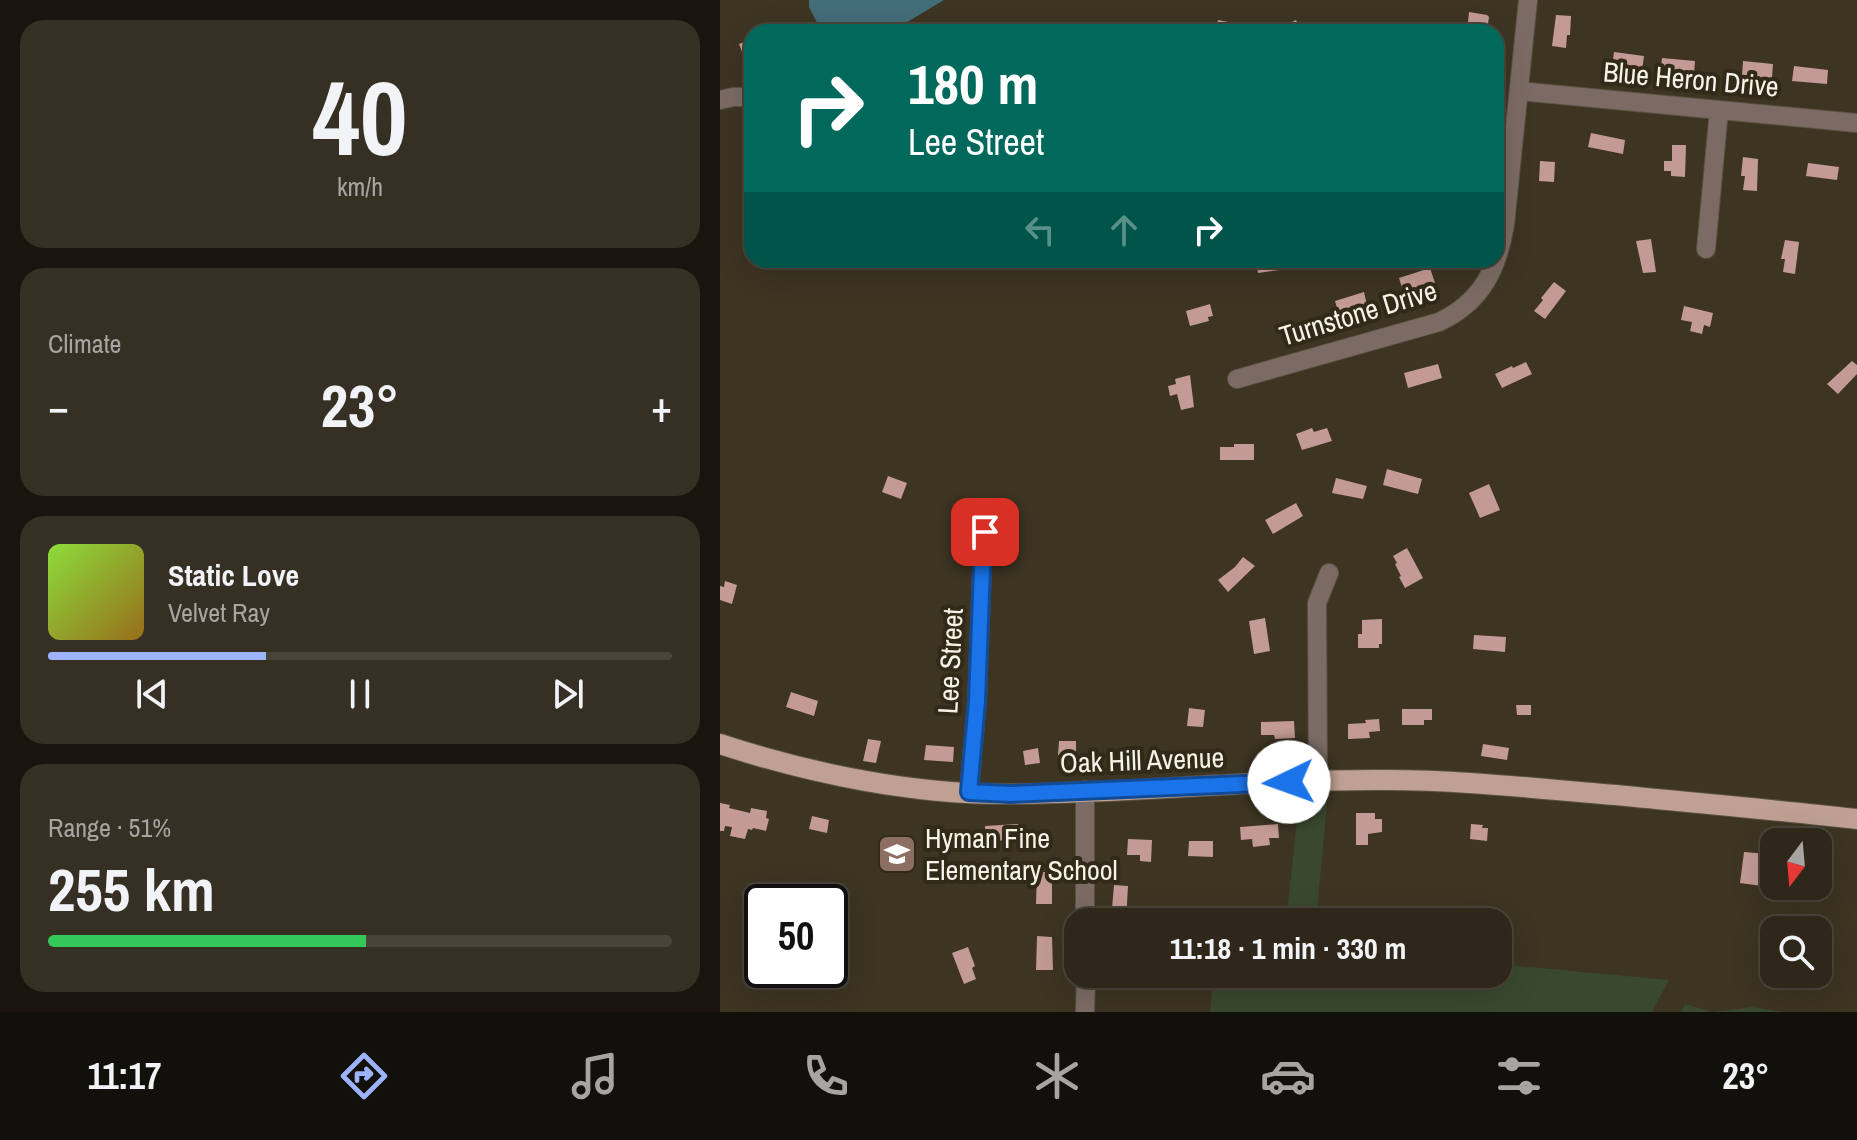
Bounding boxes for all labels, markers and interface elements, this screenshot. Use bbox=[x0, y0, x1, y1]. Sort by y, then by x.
text: 180 m bbox=[908, 46, 1038, 121]
text: 40 bbox=[313, 47, 407, 187]
street label: Blue Heron Drive bbox=[1602, 52, 1780, 106]
icon: right bbox=[776, 56, 880, 160]
text: Lee Street bbox=[908, 118, 1044, 166]
text: km/h bbox=[337, 169, 383, 204]
icon: left bbox=[1018, 208, 1062, 252]
icon: ahead bbox=[1102, 208, 1146, 252]
icon: right bbox=[1186, 208, 1230, 252]
street label: Turnstone Drive bbox=[1275, 271, 1441, 355]
text: Climate bbox=[48, 326, 121, 361]
text: 23° bbox=[321, 365, 399, 446]
text: − bbox=[48, 376, 69, 436]
text: + bbox=[651, 376, 672, 436]
pin bbox=[951, 498, 1019, 566]
icon: arrive bbox=[963, 510, 1007, 554]
text: Static Love bbox=[168, 555, 299, 595]
text: Velvet Ray bbox=[168, 595, 270, 630]
street label: Lee Street bbox=[928, 607, 972, 715]
icon: previous bbox=[130, 672, 174, 716]
icon: pause bbox=[338, 672, 382, 716]
icon: next bbox=[546, 672, 590, 716]
street label: Oak Hill Avenue bbox=[1059, 738, 1225, 782]
position arrow bbox=[1247, 740, 1331, 824]
text: Range · 51% bbox=[48, 810, 171, 845]
place label: Hyman Fine Elementary School bbox=[925, 819, 1118, 889]
north arrow bbox=[1760, 828, 1832, 900]
map controls bbox=[1760, 828, 1832, 988]
school or university icon: Hyman Fine Elementary School bbox=[876, 833, 918, 875]
text: 255 km bbox=[48, 849, 215, 930]
speed limit sign: 50 bbox=[744, 884, 848, 988]
button: search bbox=[1760, 916, 1832, 988]
text: 11:18 · 1 min · 330 m bbox=[1170, 928, 1406, 968]
icon: directions bbox=[336, 1048, 392, 1104]
icon: music bbox=[567, 1048, 623, 1104]
icon: phone bbox=[798, 1048, 854, 1104]
icon: climate bbox=[1029, 1048, 1085, 1104]
icon: car bbox=[1260, 1048, 1316, 1104]
icon: filters bbox=[1491, 1048, 1547, 1104]
text: 11:17 bbox=[87, 1052, 161, 1100]
text: 23° bbox=[1722, 1052, 1769, 1100]

